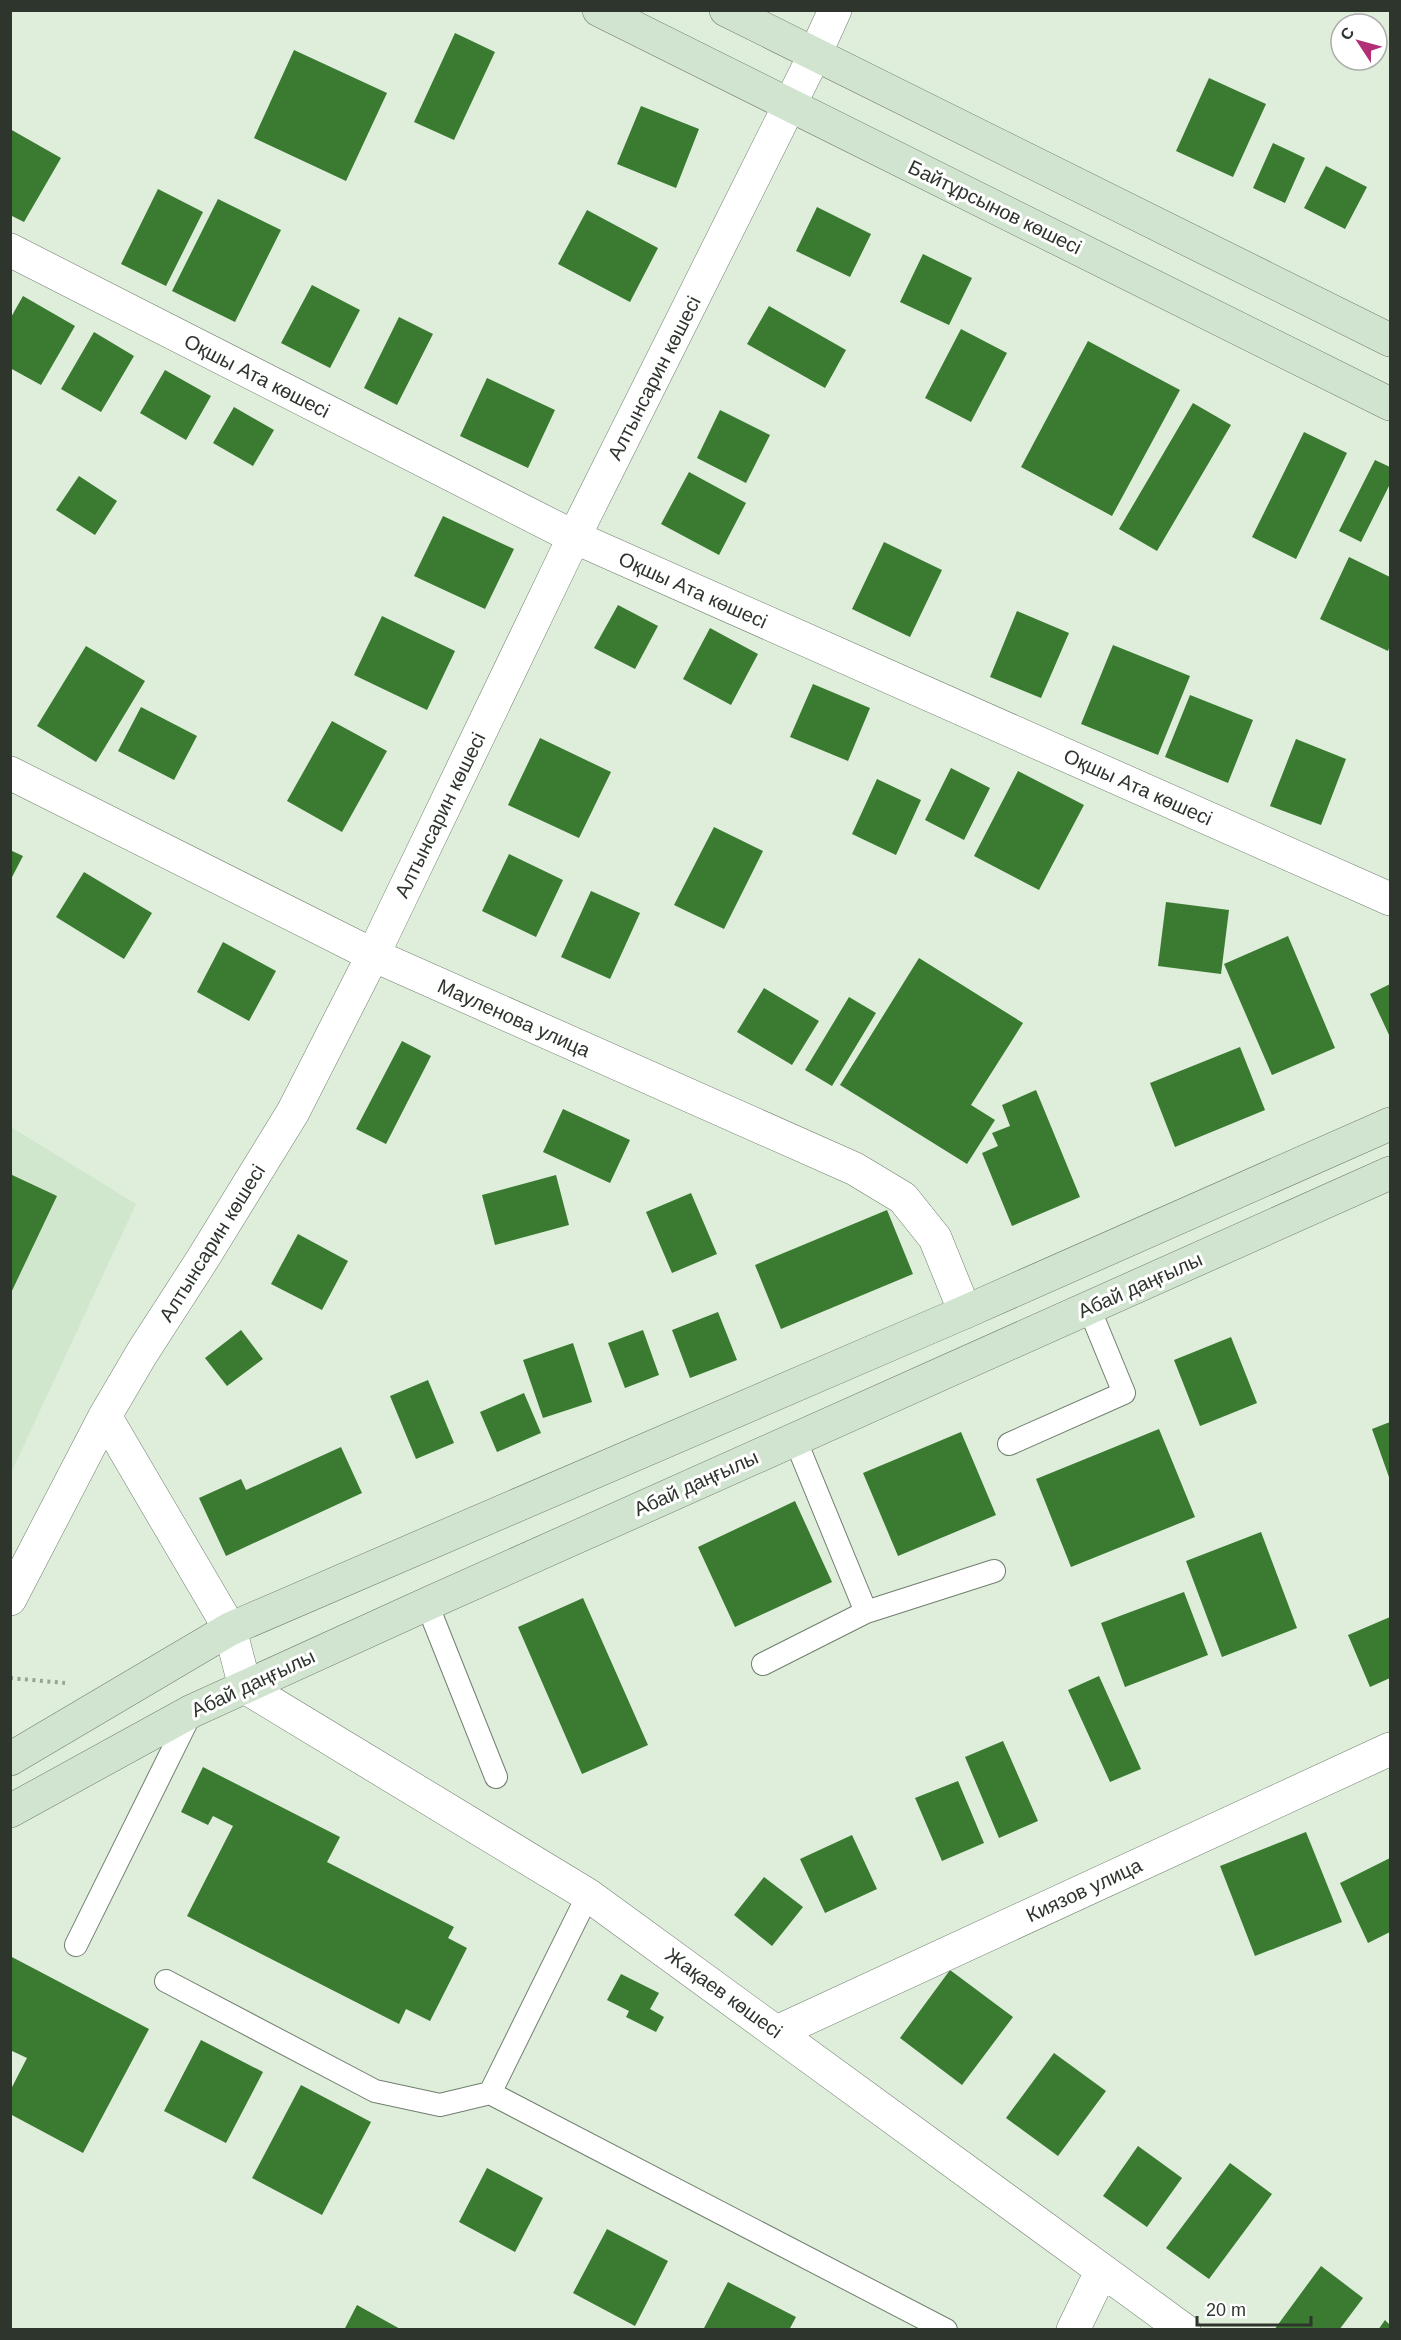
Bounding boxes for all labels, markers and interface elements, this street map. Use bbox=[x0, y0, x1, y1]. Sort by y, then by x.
north arrow bbox=[1329, 12, 1389, 72]
text: С bbox=[1337, 23, 1358, 43]
street label: Байтұрсынов көшесі bbox=[905, 155, 1085, 259]
street label: Алтынсарин көшесі bbox=[603, 292, 705, 464]
street label: Оқшы Ата көшесі bbox=[181, 330, 333, 422]
street label: Оқшы Ата көшесі bbox=[615, 547, 771, 633]
street label: Алтынсарин көшесі bbox=[390, 729, 490, 901]
street label: Оқшы Ата көшесі bbox=[1060, 744, 1216, 830]
street label: Мауленова улица bbox=[434, 975, 594, 1062]
street label: Алтынсарин көшесі bbox=[155, 1160, 269, 1326]
street label: Абай даңғылы bbox=[1074, 1248, 1206, 1322]
street label: Абай даңғылы bbox=[630, 1446, 762, 1520]
street label: Абай даңғылы bbox=[188, 1645, 318, 1721]
street label: Киязов улица bbox=[1023, 1853, 1146, 1926]
street label: Жақаев көшесі bbox=[662, 1943, 786, 2043]
scale bar bbox=[1197, 2289, 1311, 2327]
text: 20 m bbox=[1206, 2300, 1246, 2320]

